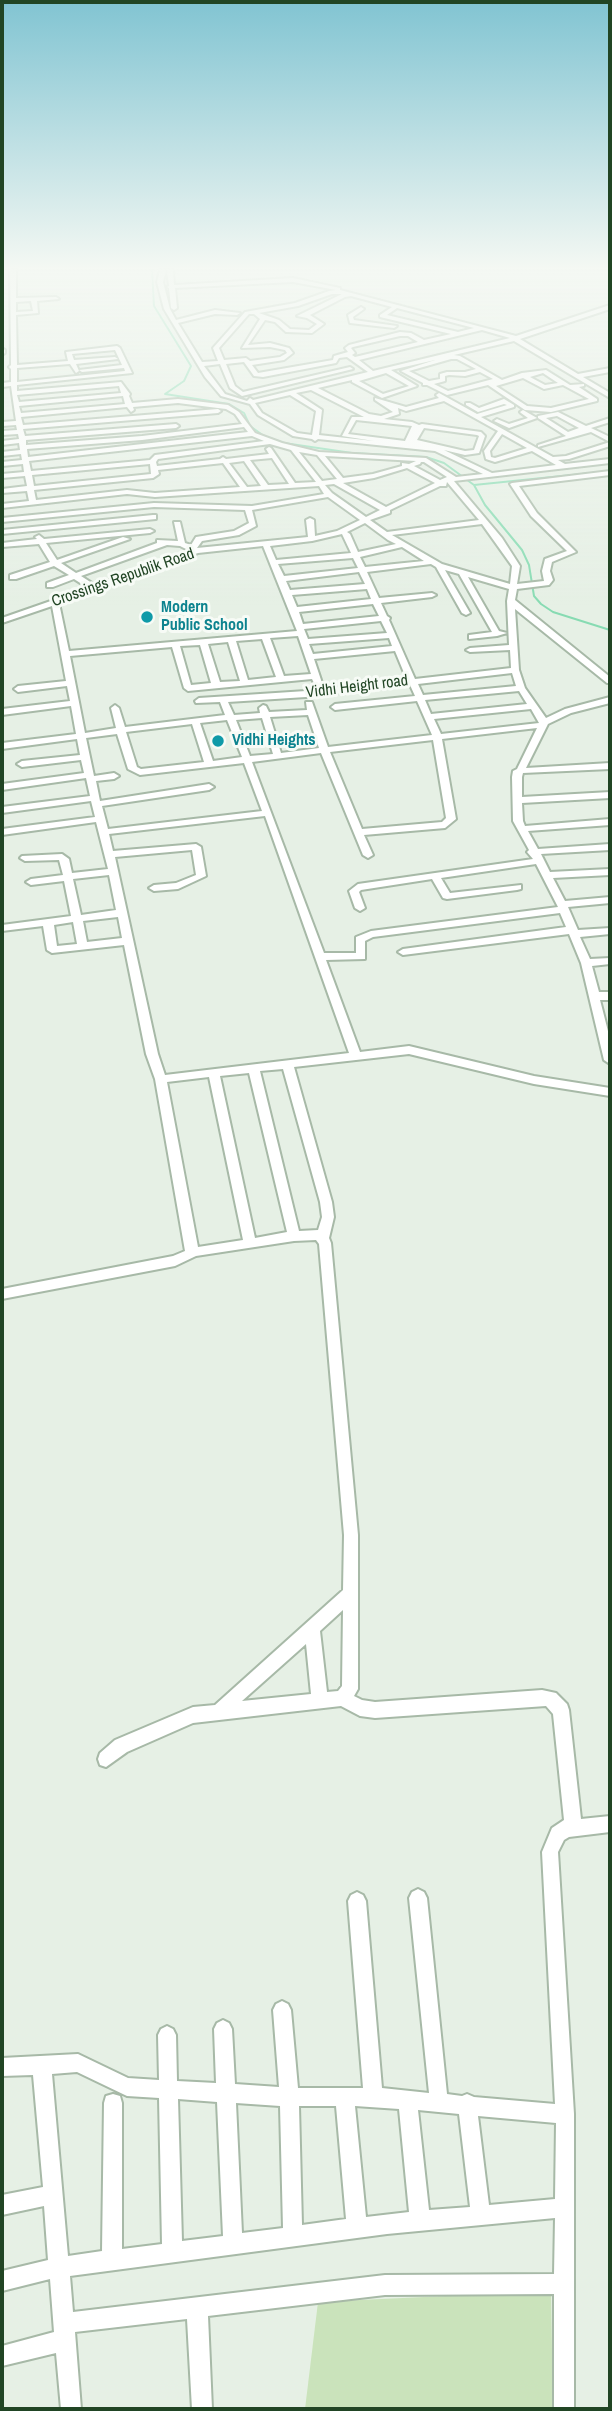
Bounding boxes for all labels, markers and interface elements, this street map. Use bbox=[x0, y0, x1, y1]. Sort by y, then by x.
street label: Crossings Republik Road bbox=[49, 545, 197, 611]
place label: Modern Public School bbox=[161, 598, 248, 636]
marker: Modern Public School bbox=[139, 609, 155, 625]
street label: Vidhi Height road bbox=[305, 671, 409, 703]
place label: Vidhi Heights bbox=[232, 731, 316, 751]
marker: Vidhi Heights bbox=[210, 733, 226, 749]

